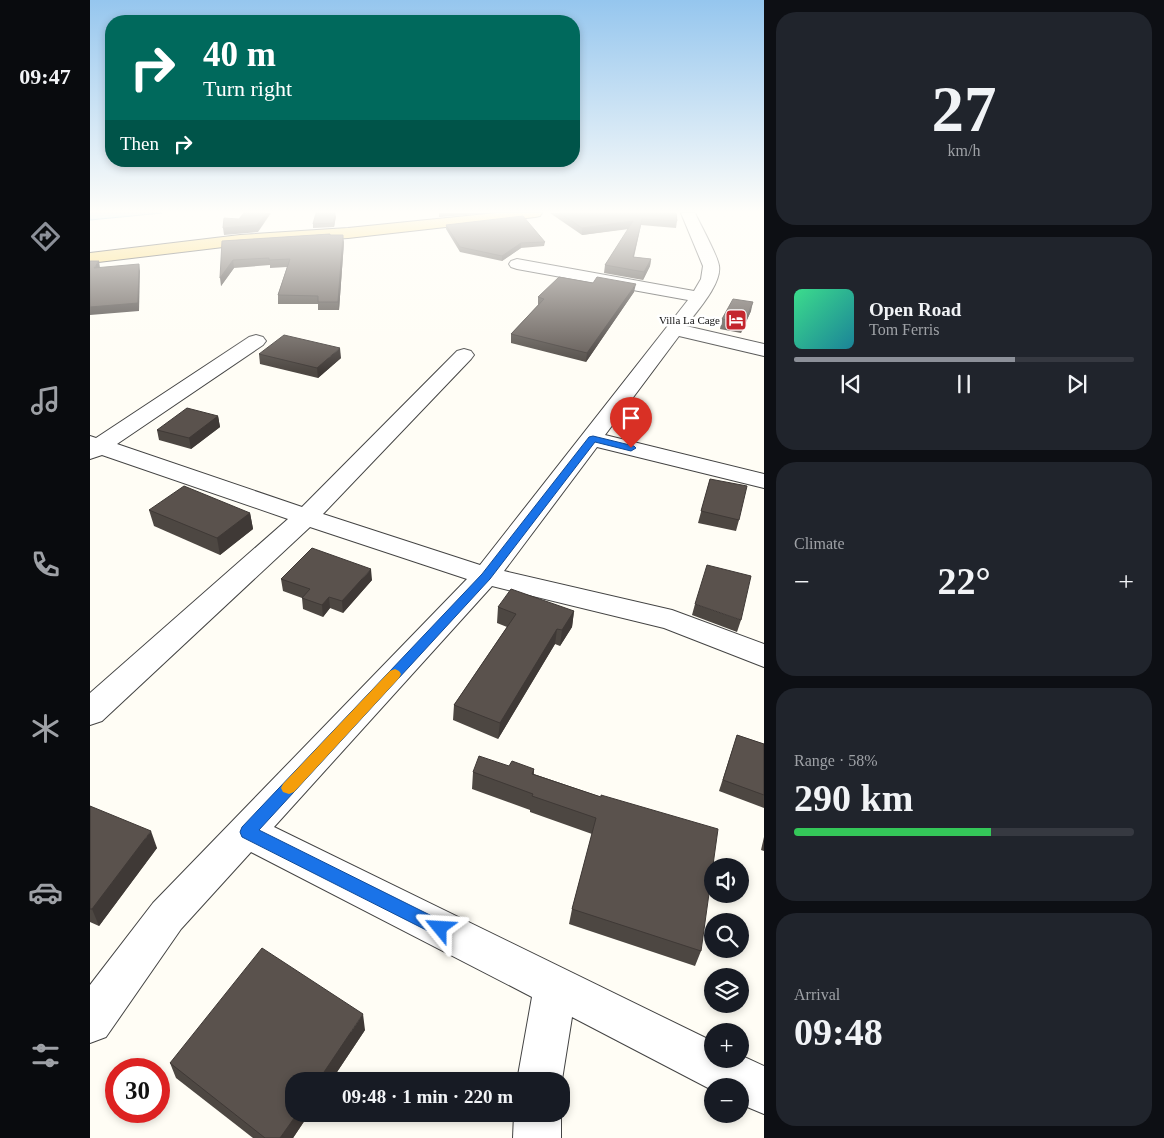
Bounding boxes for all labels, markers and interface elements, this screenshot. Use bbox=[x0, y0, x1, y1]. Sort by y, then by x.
icon: right bbox=[120, 35, 185, 100]
text: 40 m bbox=[203, 35, 276, 74]
text: 09:47 bbox=[19, 64, 71, 89]
text: 27 bbox=[932, 73, 997, 145]
text: Turn right bbox=[203, 76, 292, 101]
icon: right bbox=[169, 130, 197, 158]
text: Then bbox=[120, 133, 159, 154]
text: km/h bbox=[948, 142, 980, 159]
icon: directions bbox=[28, 219, 63, 254]
text: Open Road bbox=[869, 299, 961, 320]
hotel icon: Villa La Cage bbox=[724, 308, 748, 332]
place label: Villa La Cage bbox=[659, 314, 720, 326]
text: Tom Ferris bbox=[869, 321, 939, 338]
icon: previous bbox=[837, 370, 865, 398]
icon: pause bbox=[950, 370, 978, 398]
icon: next bbox=[1063, 370, 1091, 398]
icon: music bbox=[28, 383, 63, 418]
pin bbox=[610, 397, 652, 448]
icon: arrive bbox=[617, 404, 645, 432]
text: Climate bbox=[794, 535, 845, 552]
icon: phone bbox=[28, 547, 63, 582]
text: 22° bbox=[937, 560, 991, 602]
text: − bbox=[794, 566, 810, 597]
text: + bbox=[1118, 566, 1134, 597]
icon: climate bbox=[28, 711, 63, 746]
text: Range · 58% bbox=[794, 752, 878, 769]
text: 290 km bbox=[794, 777, 913, 819]
map controls bbox=[704, 858, 749, 1123]
button: sound bbox=[704, 858, 749, 903]
icon: car bbox=[28, 875, 63, 910]
position arrow bbox=[413, 901, 465, 953]
button: search bbox=[704, 913, 749, 958]
button: layers bbox=[704, 968, 749, 1013]
text: Arrival bbox=[794, 986, 840, 1003]
text: 09:48 bbox=[794, 1011, 883, 1053]
button: + bbox=[704, 1023, 749, 1068]
icon: filters bbox=[28, 1038, 63, 1073]
speed limit sign: 30 bbox=[105, 1058, 170, 1123]
button: − bbox=[704, 1078, 749, 1123]
text: 09:48 · 1 min · 220 m bbox=[342, 1086, 513, 1107]

